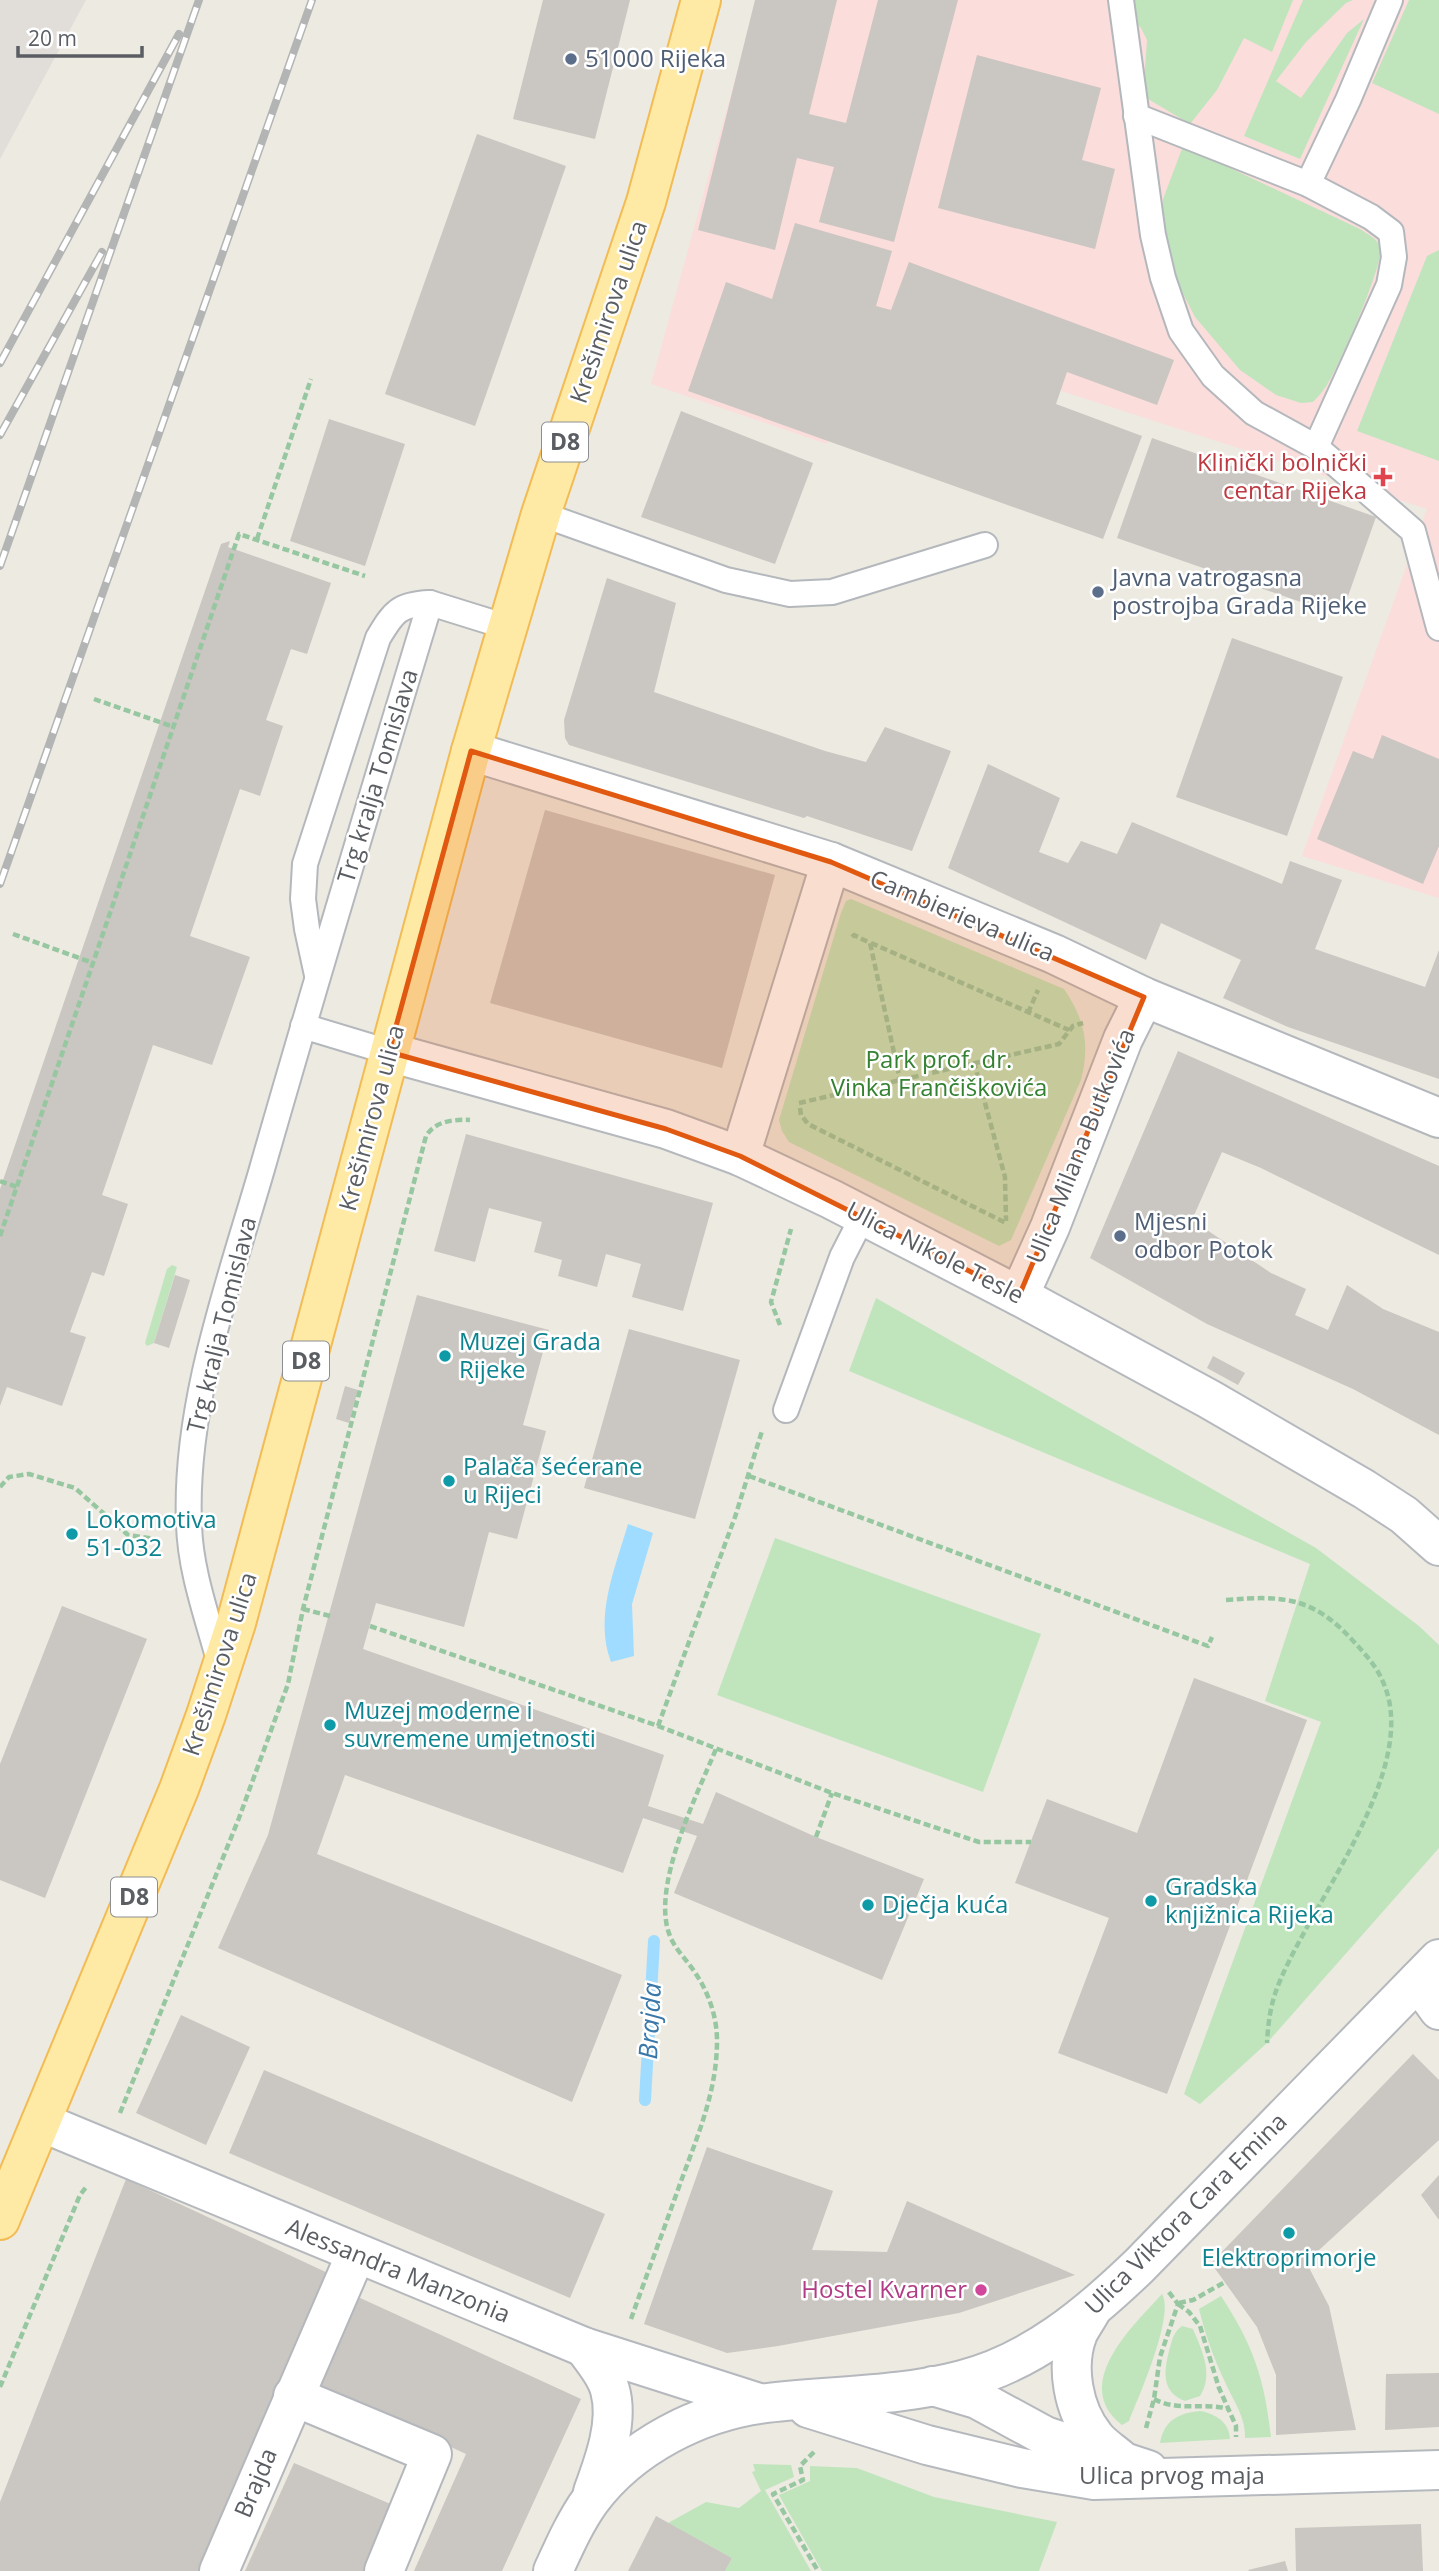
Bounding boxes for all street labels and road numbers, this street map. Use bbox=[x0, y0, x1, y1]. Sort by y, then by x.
street label: Krešimirova ulica bbox=[561, 216, 654, 407]
road number: D8 bbox=[542, 422, 588, 462]
street label: Trg kralja Tomislava bbox=[328, 665, 425, 886]
street label: Cambierieva ulica bbox=[865, 861, 1060, 968]
street label: Krešimirova ulica bbox=[330, 1021, 411, 1214]
street label: Ulica Milana Butkovića bbox=[1017, 1023, 1142, 1268]
street label: Ulica Nikole Tesle bbox=[841, 1193, 1030, 1311]
street label: Trg kralja Tomislava bbox=[178, 1213, 263, 1436]
road number: D8 bbox=[283, 1342, 329, 1380]
street label: Krešimirova ulica bbox=[173, 1568, 264, 1760]
road number: D8 bbox=[111, 1878, 157, 1916]
street label: Ulica Viktora Cara Emina bbox=[1077, 2105, 1293, 2321]
street label: Alessandra Manzonia bbox=[282, 2210, 516, 2330]
street label: Brajda bbox=[225, 2442, 284, 2522]
street label: Ulica prvog maja bbox=[1079, 2458, 1265, 2491]

